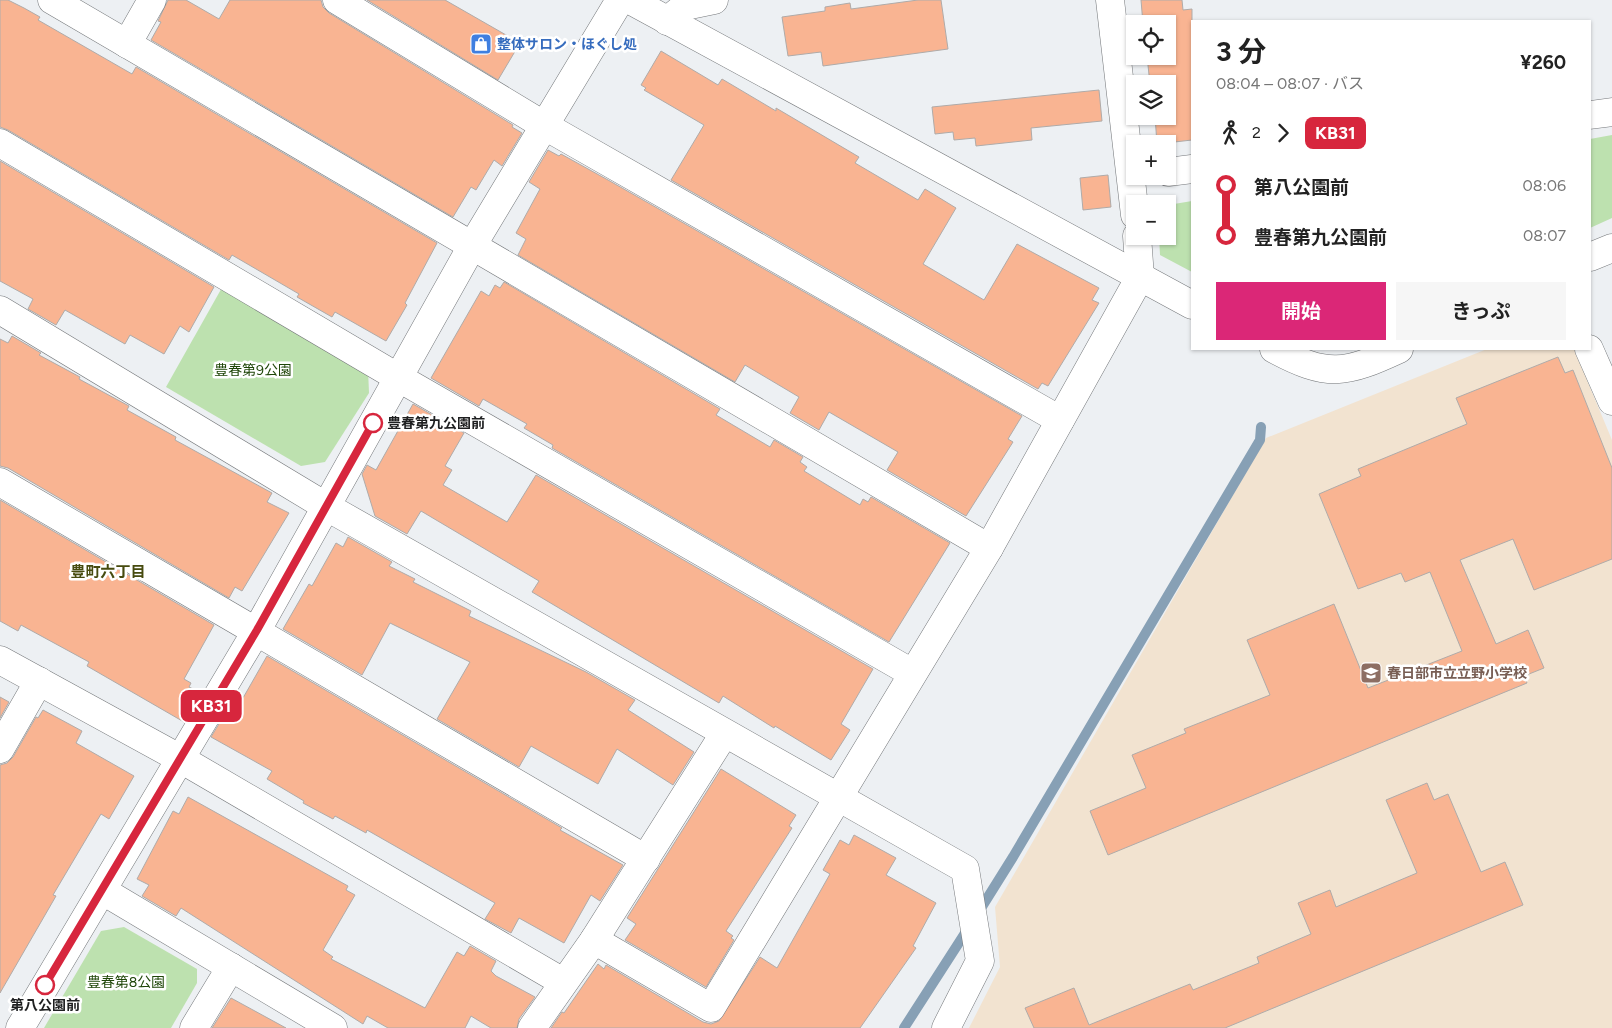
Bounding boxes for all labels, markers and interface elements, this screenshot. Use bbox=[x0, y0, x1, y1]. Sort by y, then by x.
map controls bbox=[1126, 15, 1176, 245]
button: locate bbox=[1126, 15, 1176, 65]
shop icon: 整体サロン・ほぐし処 bbox=[469, 32, 493, 56]
text: 3 分 bbox=[1216, 34, 1266, 68]
place label: 整体サロン・ほぐし処 bbox=[497, 36, 637, 53]
text: ¥260 bbox=[1520, 51, 1566, 74]
text: 08:04 – 08:07 · バス bbox=[1216, 74, 1364, 93]
button: layers bbox=[1126, 75, 1176, 125]
icon: walk bbox=[1216, 119, 1244, 147]
icon: forward bbox=[1269, 119, 1297, 147]
text: KB31 bbox=[1315, 122, 1356, 144]
text: 2 bbox=[1252, 123, 1261, 142]
button: + bbox=[1126, 135, 1176, 185]
text: 第八公園前 bbox=[1254, 176, 1349, 199]
text: 08:06 bbox=[1523, 176, 1566, 195]
button: − bbox=[1126, 195, 1176, 245]
text: 豊春第九公園前 bbox=[1254, 226, 1387, 249]
text: 08:07 bbox=[1523, 226, 1566, 245]
button: 開始 bbox=[1216, 282, 1386, 340]
button: きっぷ bbox=[1396, 282, 1566, 340]
park label: 豊春第9公園 bbox=[214, 362, 292, 379]
marker: 豊春第九公園前 bbox=[363, 413, 383, 433]
place label: 豊春第九公園前 bbox=[387, 415, 485, 432]
district label: 豊町六丁目 bbox=[70, 563, 146, 581]
school or university icon: 春日部市立立野小学校 bbox=[1359, 661, 1383, 685]
place label: 春日部市立立野小学校 bbox=[1387, 665, 1527, 682]
line badge: KB31 bbox=[176, 690, 246, 722]
text: KB31 bbox=[191, 695, 231, 717]
park label: 豊春第8公園 bbox=[87, 974, 165, 991]
marker: 第八公園前 bbox=[35, 975, 55, 995]
place label: 第八公園前 bbox=[10, 997, 80, 1014]

